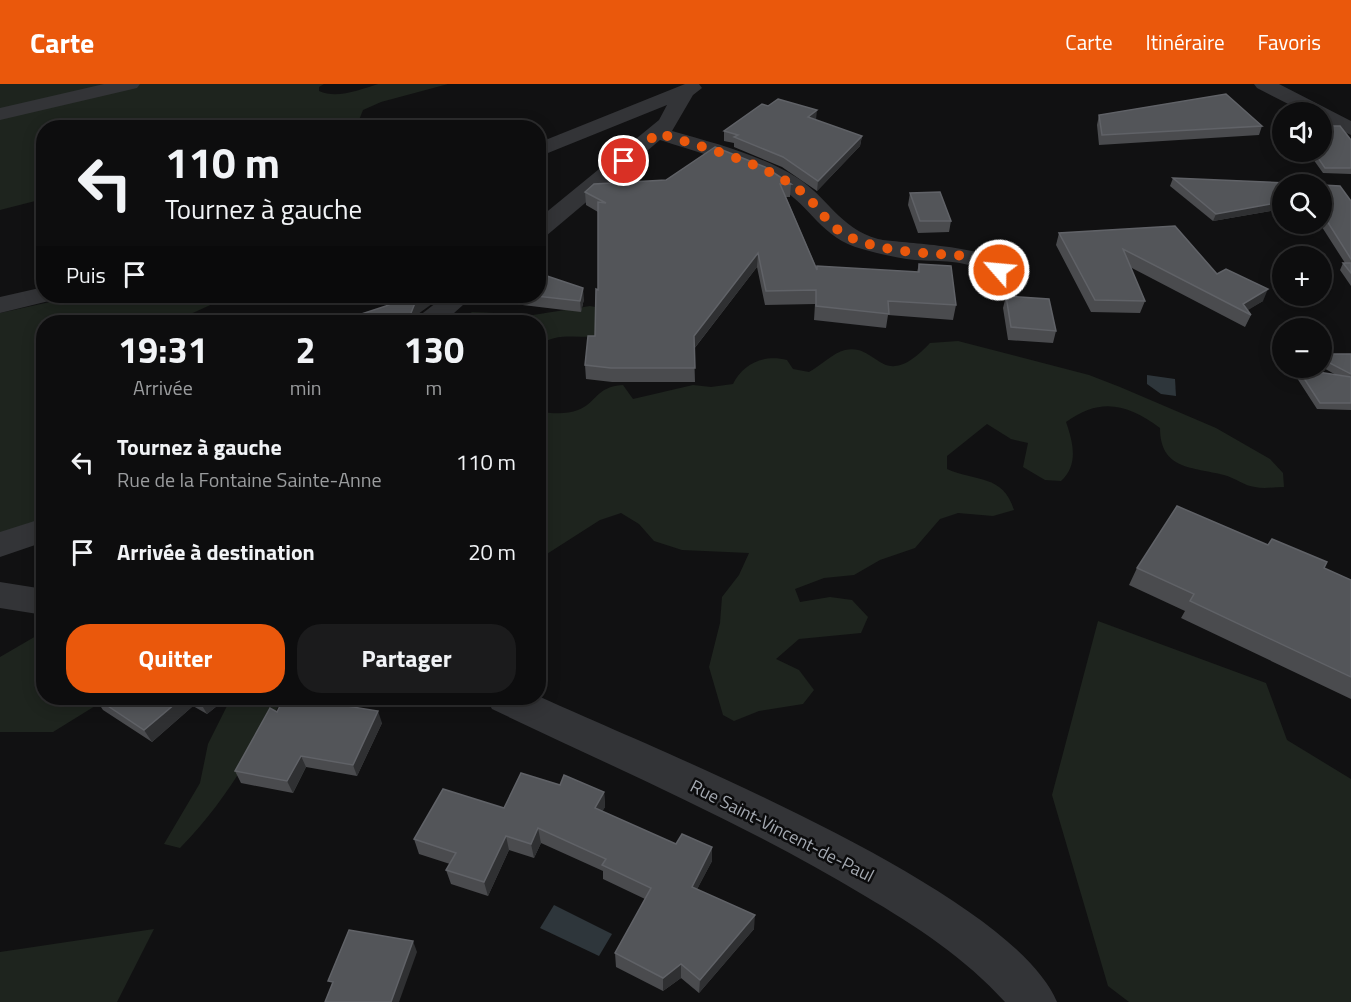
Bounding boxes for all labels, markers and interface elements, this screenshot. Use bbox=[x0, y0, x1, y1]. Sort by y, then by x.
text: Carte bbox=[30, 21, 94, 64]
text: Carte bbox=[1065, 26, 1113, 58]
text: Itinéraire bbox=[1146, 26, 1225, 58]
text: Favoris bbox=[1258, 26, 1321, 58]
map controls bbox=[1272, 102, 1332, 378]
button: sound bbox=[1272, 102, 1332, 162]
text: 110 m bbox=[165, 130, 280, 194]
pin bbox=[598, 135, 649, 186]
icon: left bbox=[66, 144, 144, 222]
icon: arrive bbox=[607, 144, 640, 177]
button: search bbox=[1272, 174, 1332, 234]
text: Tournez à gauche bbox=[165, 188, 362, 229]
position arrow bbox=[967, 238, 1031, 302]
button: + bbox=[1272, 246, 1332, 306]
text: Puis bbox=[66, 258, 106, 292]
icon: arrive bbox=[118, 258, 151, 291]
button: − bbox=[1272, 318, 1332, 378]
text: 19:31 bbox=[118, 322, 208, 377]
text: 2 bbox=[296, 322, 316, 377]
text: 130 bbox=[404, 322, 464, 377]
text: Arrivée bbox=[133, 372, 193, 403]
text: min bbox=[290, 372, 322, 403]
text: m bbox=[425, 372, 442, 403]
text: Tournez à gauche bbox=[117, 430, 282, 464]
text: 110 m bbox=[456, 445, 516, 479]
icon: left bbox=[66, 446, 99, 479]
text: Rue de la Fontaine Sainte-Anne bbox=[117, 464, 382, 495]
text: Arrivée à destination bbox=[117, 535, 315, 569]
text: 20 m bbox=[468, 535, 516, 569]
icon: arrive bbox=[66, 536, 99, 569]
button: Quitter bbox=[66, 624, 285, 693]
button: Partager bbox=[297, 624, 516, 693]
street label: Rue Saint-Vincent-de-Paul bbox=[686, 772, 879, 889]

